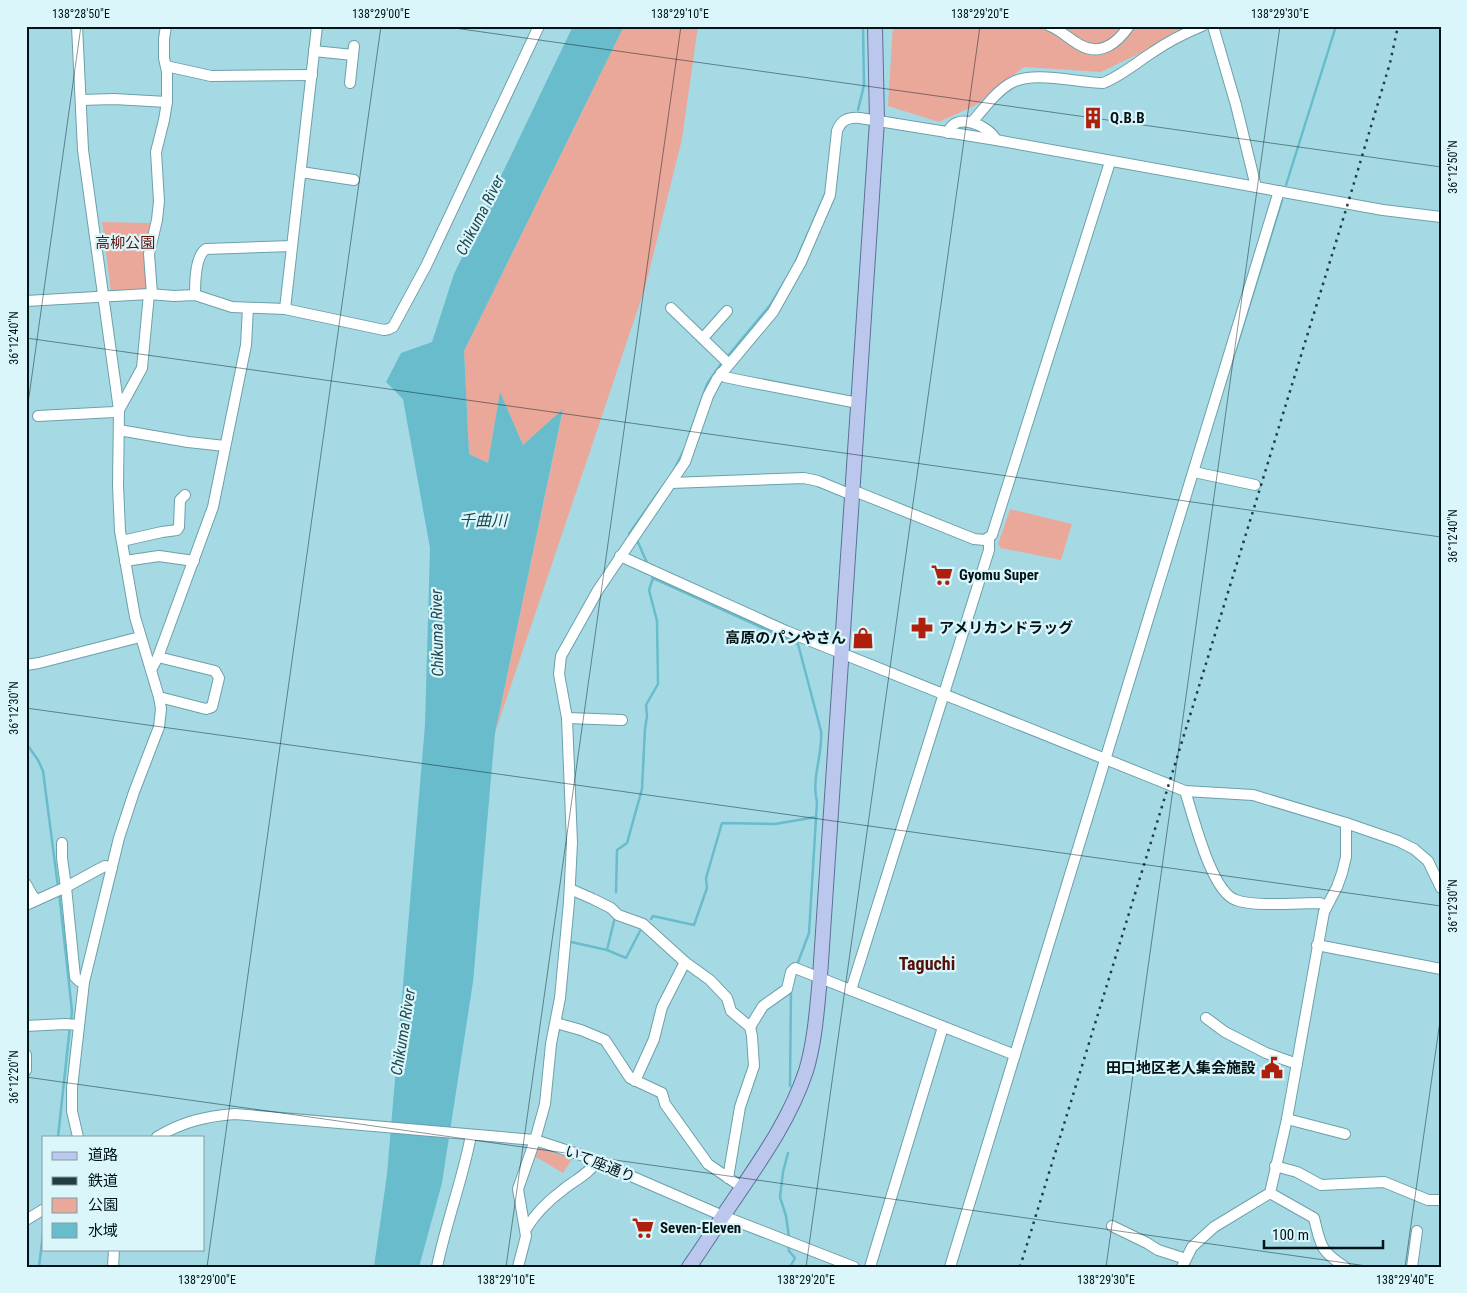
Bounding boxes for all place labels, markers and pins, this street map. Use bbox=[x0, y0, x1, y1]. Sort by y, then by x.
building icon: Q.B.B bbox=[1080, 105, 1106, 131]
place label: Q.B.B bbox=[1110, 109, 1145, 127]
supermarket icon: Gyomu Super bbox=[929, 562, 955, 588]
place label: Gyomu Super bbox=[959, 566, 1039, 584]
pharmacy icon: アメリカンドラッグ bbox=[909, 615, 935, 641]
place label: アメリカンドラッグ bbox=[939, 619, 1073, 637]
shop icon: 高原のパンやさん bbox=[850, 625, 876, 651]
place label: 高原のパンやさん bbox=[725, 629, 846, 647]
public building icon: 田口地区老人集会施設 bbox=[1259, 1055, 1285, 1081]
place label: 田口地区老人集会施設 bbox=[1106, 1059, 1256, 1077]
supermarket icon: Seven-Eleven bbox=[630, 1215, 656, 1241]
place label: Seven-Eleven bbox=[660, 1219, 741, 1237]

